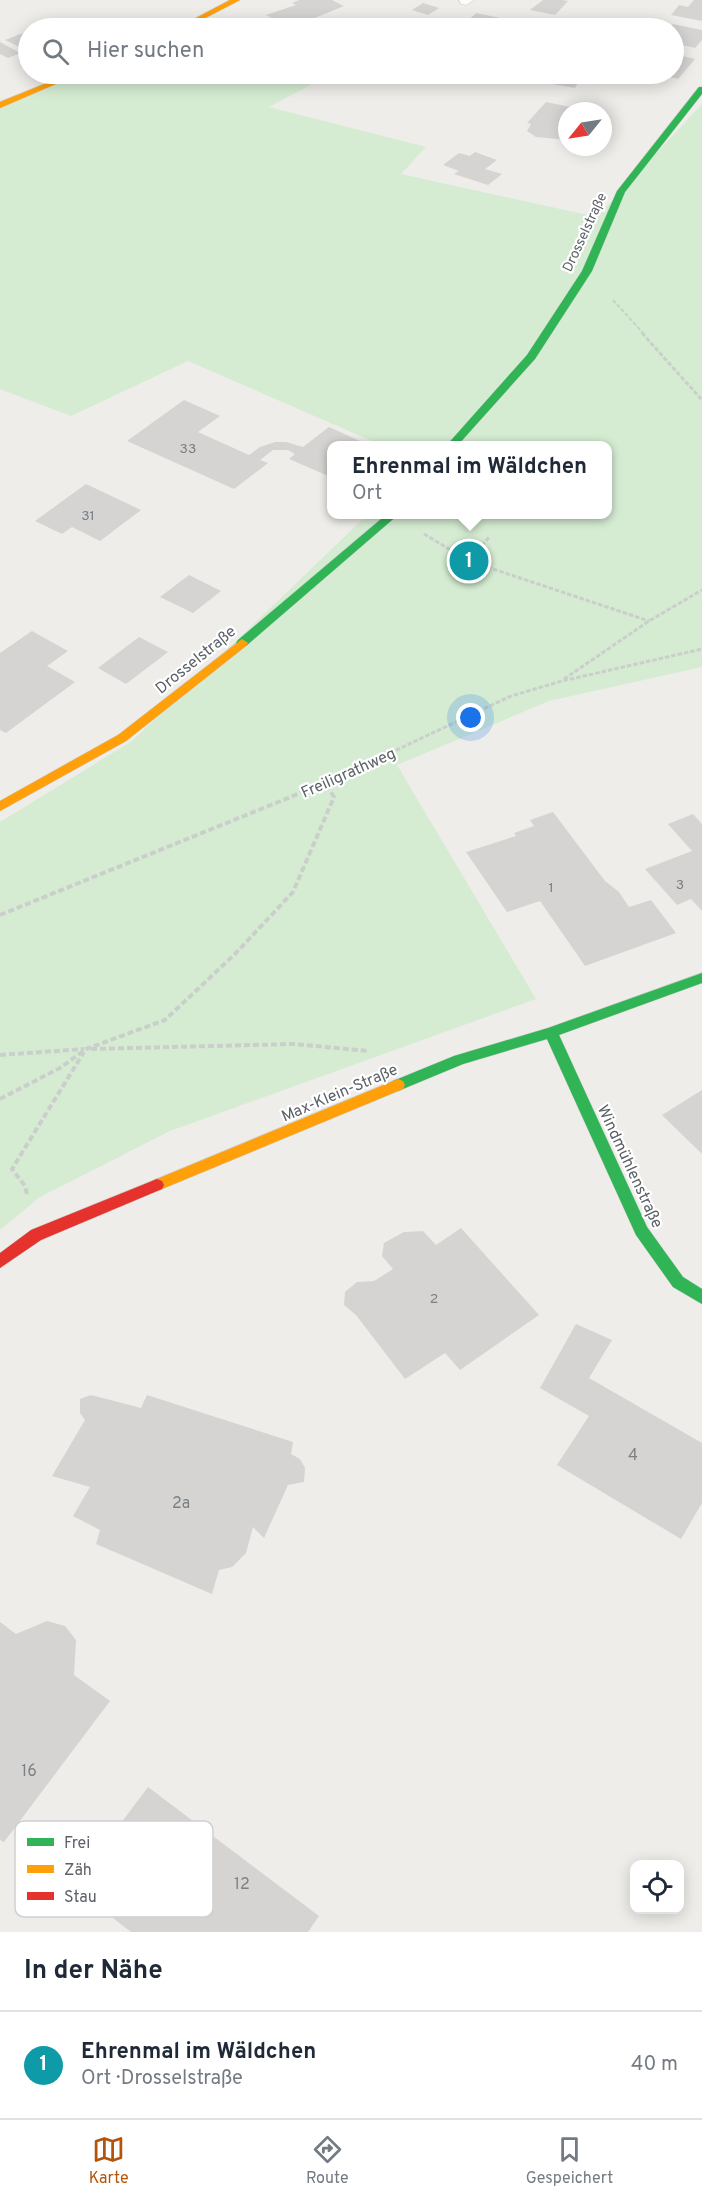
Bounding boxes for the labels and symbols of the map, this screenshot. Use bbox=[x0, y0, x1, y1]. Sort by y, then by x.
north arrow bbox=[558, 102, 612, 156]
street label: Drosselstraße bbox=[560, 190, 611, 275]
house number: 33 bbox=[180, 441, 196, 458]
house number: 31 bbox=[81, 508, 95, 525]
pin: 1 bbox=[450, 538, 488, 584]
street label: Drosselstraße bbox=[152, 622, 241, 699]
your location bbox=[456, 703, 485, 732]
street label: Freiligrathweg bbox=[298, 744, 399, 804]
house number: 3 bbox=[676, 877, 684, 894]
house number: 1 bbox=[548, 880, 554, 897]
street label: Max-Klein-Straße bbox=[279, 1060, 401, 1127]
street label: Windmühlenstraße bbox=[592, 1102, 667, 1232]
house number: 2 bbox=[430, 1291, 438, 1308]
house number: 4 bbox=[628, 1446, 638, 1466]
house number: 2a bbox=[172, 1494, 190, 1514]
house number: 16 bbox=[21, 1762, 37, 1782]
legend bbox=[15, 1821, 213, 1917]
text: Frei bbox=[64, 1834, 90, 1854]
text: Zäh bbox=[64, 1861, 92, 1881]
house number: 12 bbox=[234, 1875, 250, 1895]
text: Stau bbox=[64, 1888, 97, 1908]

